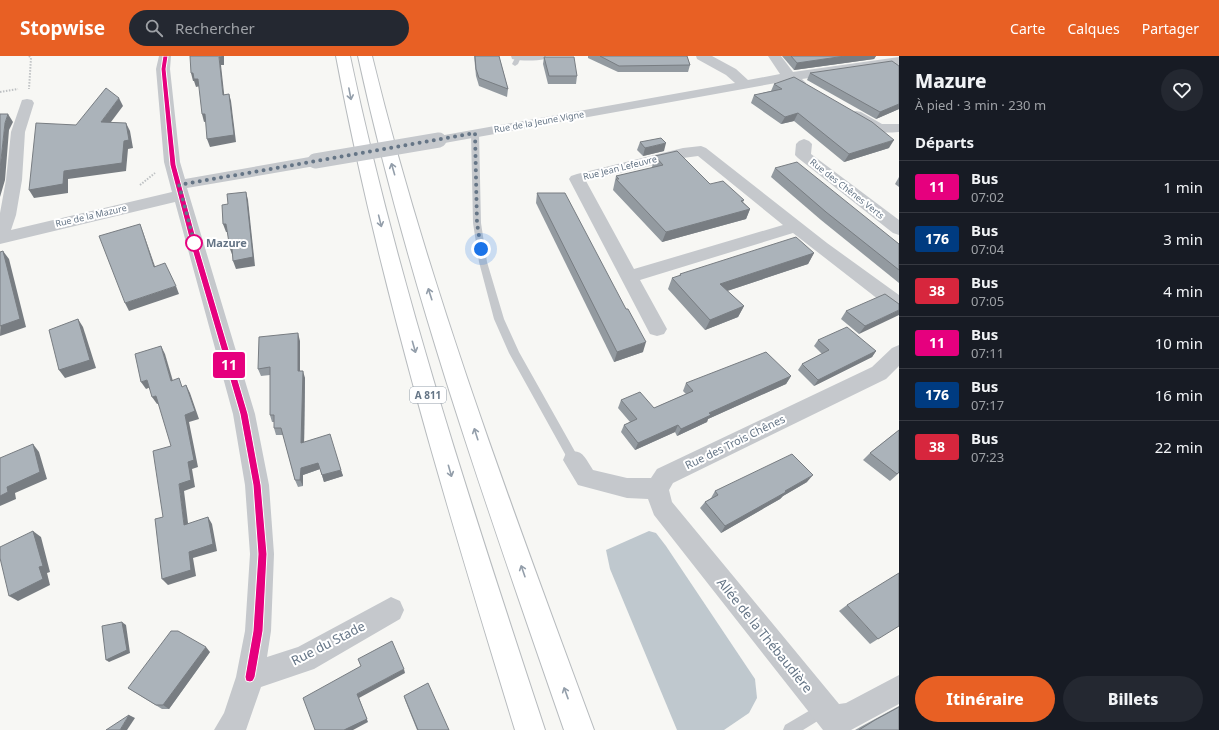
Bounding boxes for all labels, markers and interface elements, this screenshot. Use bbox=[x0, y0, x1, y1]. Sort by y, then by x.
search box bbox=[129, 10, 409, 46]
text: Stopwise bbox=[20, 15, 105, 41]
icon: search bbox=[143, 17, 165, 39]
text: Rechercher bbox=[175, 18, 255, 38]
text: Carte bbox=[1010, 19, 1046, 38]
text: Calques bbox=[1068, 19, 1120, 38]
text: Partager bbox=[1142, 19, 1199, 38]
text: Mazure bbox=[915, 68, 987, 94]
button: heart bbox=[1161, 69, 1203, 111]
one-way arrow bbox=[347, 87, 355, 100]
text: À pied · 3 min · 230 m bbox=[915, 96, 1046, 114]
street label: Rue de la Jeune Vigne bbox=[493, 107, 585, 136]
text: Départs bbox=[915, 132, 974, 152]
street label: Rue Jean Lefeuvre bbox=[582, 152, 658, 183]
street label: Rue des Chênes Verts bbox=[807, 155, 887, 222]
one-way arrow bbox=[389, 163, 396, 176]
text: Bus bbox=[971, 168, 998, 188]
text: 11 bbox=[929, 177, 945, 196]
text: 1 min bbox=[1163, 177, 1203, 197]
text: 07:02 bbox=[971, 188, 1004, 206]
street label: Rue de la Mazure bbox=[54, 201, 128, 230]
one-way arrow bbox=[376, 214, 384, 227]
text: Bus bbox=[971, 220, 998, 240]
text: 176 bbox=[925, 229, 949, 248]
text: 3 min bbox=[1163, 229, 1203, 249]
marker: Mazure bbox=[185, 234, 203, 252]
place label: Mazure bbox=[206, 235, 247, 250]
your location bbox=[471, 239, 491, 259]
text: 07:04 bbox=[971, 240, 1004, 258]
text: Bus bbox=[971, 272, 998, 292]
text: 38 bbox=[929, 281, 945, 300]
text: 4 min bbox=[1163, 281, 1203, 301]
one-way arrow bbox=[426, 287, 433, 300]
text: 07:05 bbox=[971, 292, 1004, 310]
text: Bus bbox=[971, 324, 998, 344]
text: 11 bbox=[929, 333, 945, 352]
text: 10 min bbox=[1155, 333, 1203, 353]
one-way arrow bbox=[410, 340, 418, 353]
text: 07:11 bbox=[971, 344, 1004, 362]
line badge: 11 bbox=[211, 352, 247, 378]
text: 11 bbox=[221, 355, 237, 374]
text: Bus bbox=[971, 376, 998, 396]
text: 176 bbox=[925, 385, 949, 404]
text: 16 min bbox=[1155, 385, 1203, 405]
road number: A 811 bbox=[410, 387, 446, 403]
text: 07:17 bbox=[971, 396, 1004, 414]
street label: Rue des Trois Chênes bbox=[682, 411, 787, 472]
one-way arrow bbox=[472, 428, 479, 441]
text: Bus bbox=[971, 428, 998, 448]
text: 38 bbox=[929, 437, 945, 456]
text: 22 min bbox=[1155, 437, 1203, 457]
text: 07:23 bbox=[971, 448, 1004, 466]
one-way arrow bbox=[447, 465, 454, 478]
one-way arrow bbox=[518, 565, 526, 577]
street label: Allée de la Thébaudière bbox=[713, 574, 817, 696]
street label: Rue du Stade bbox=[288, 617, 368, 669]
button: Itinéraire bbox=[915, 676, 1055, 722]
button: Billets bbox=[1063, 676, 1203, 722]
one-way arrow bbox=[562, 687, 569, 700]

